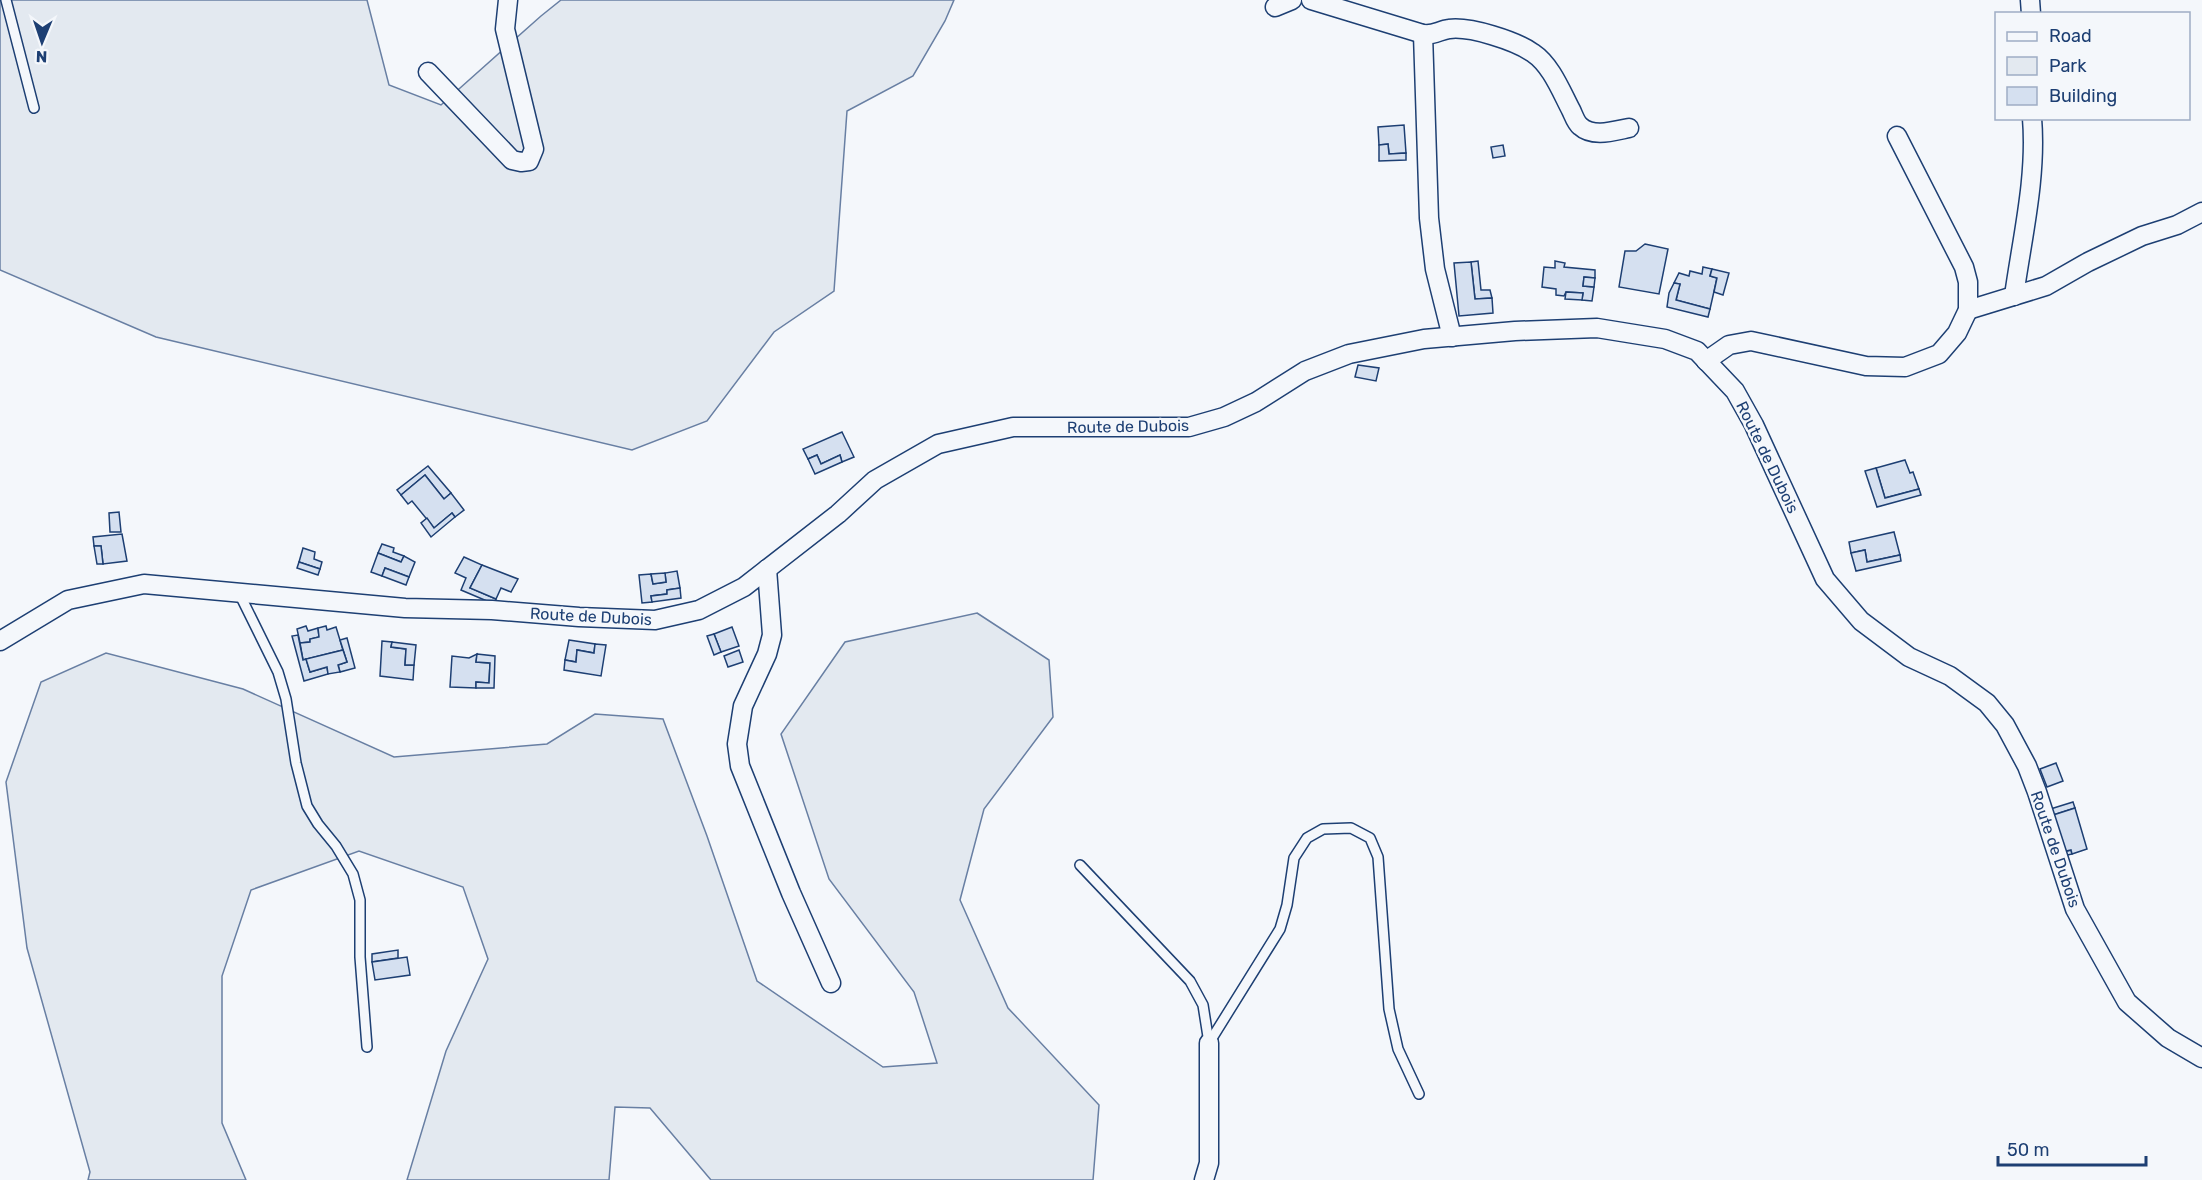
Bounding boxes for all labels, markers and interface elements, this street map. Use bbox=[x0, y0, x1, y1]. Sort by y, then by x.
north arrow bbox=[12, 12, 72, 72]
legend bbox=[1995, 12, 2190, 120]
text: Road bbox=[2049, 25, 2092, 47]
text: N bbox=[35, 47, 48, 66]
text: Park bbox=[2049, 55, 2087, 77]
text: Building bbox=[2049, 85, 2117, 107]
street label: Route de Dubois bbox=[1732, 398, 1803, 516]
street label: Route de Dubois bbox=[1067, 416, 1189, 437]
street label: Route de Dubois bbox=[529, 604, 652, 629]
street label: Route de Dubois bbox=[2027, 788, 2084, 910]
scale bar bbox=[1998, 1129, 2146, 1167]
text: 50 m bbox=[2007, 1139, 2050, 1161]

